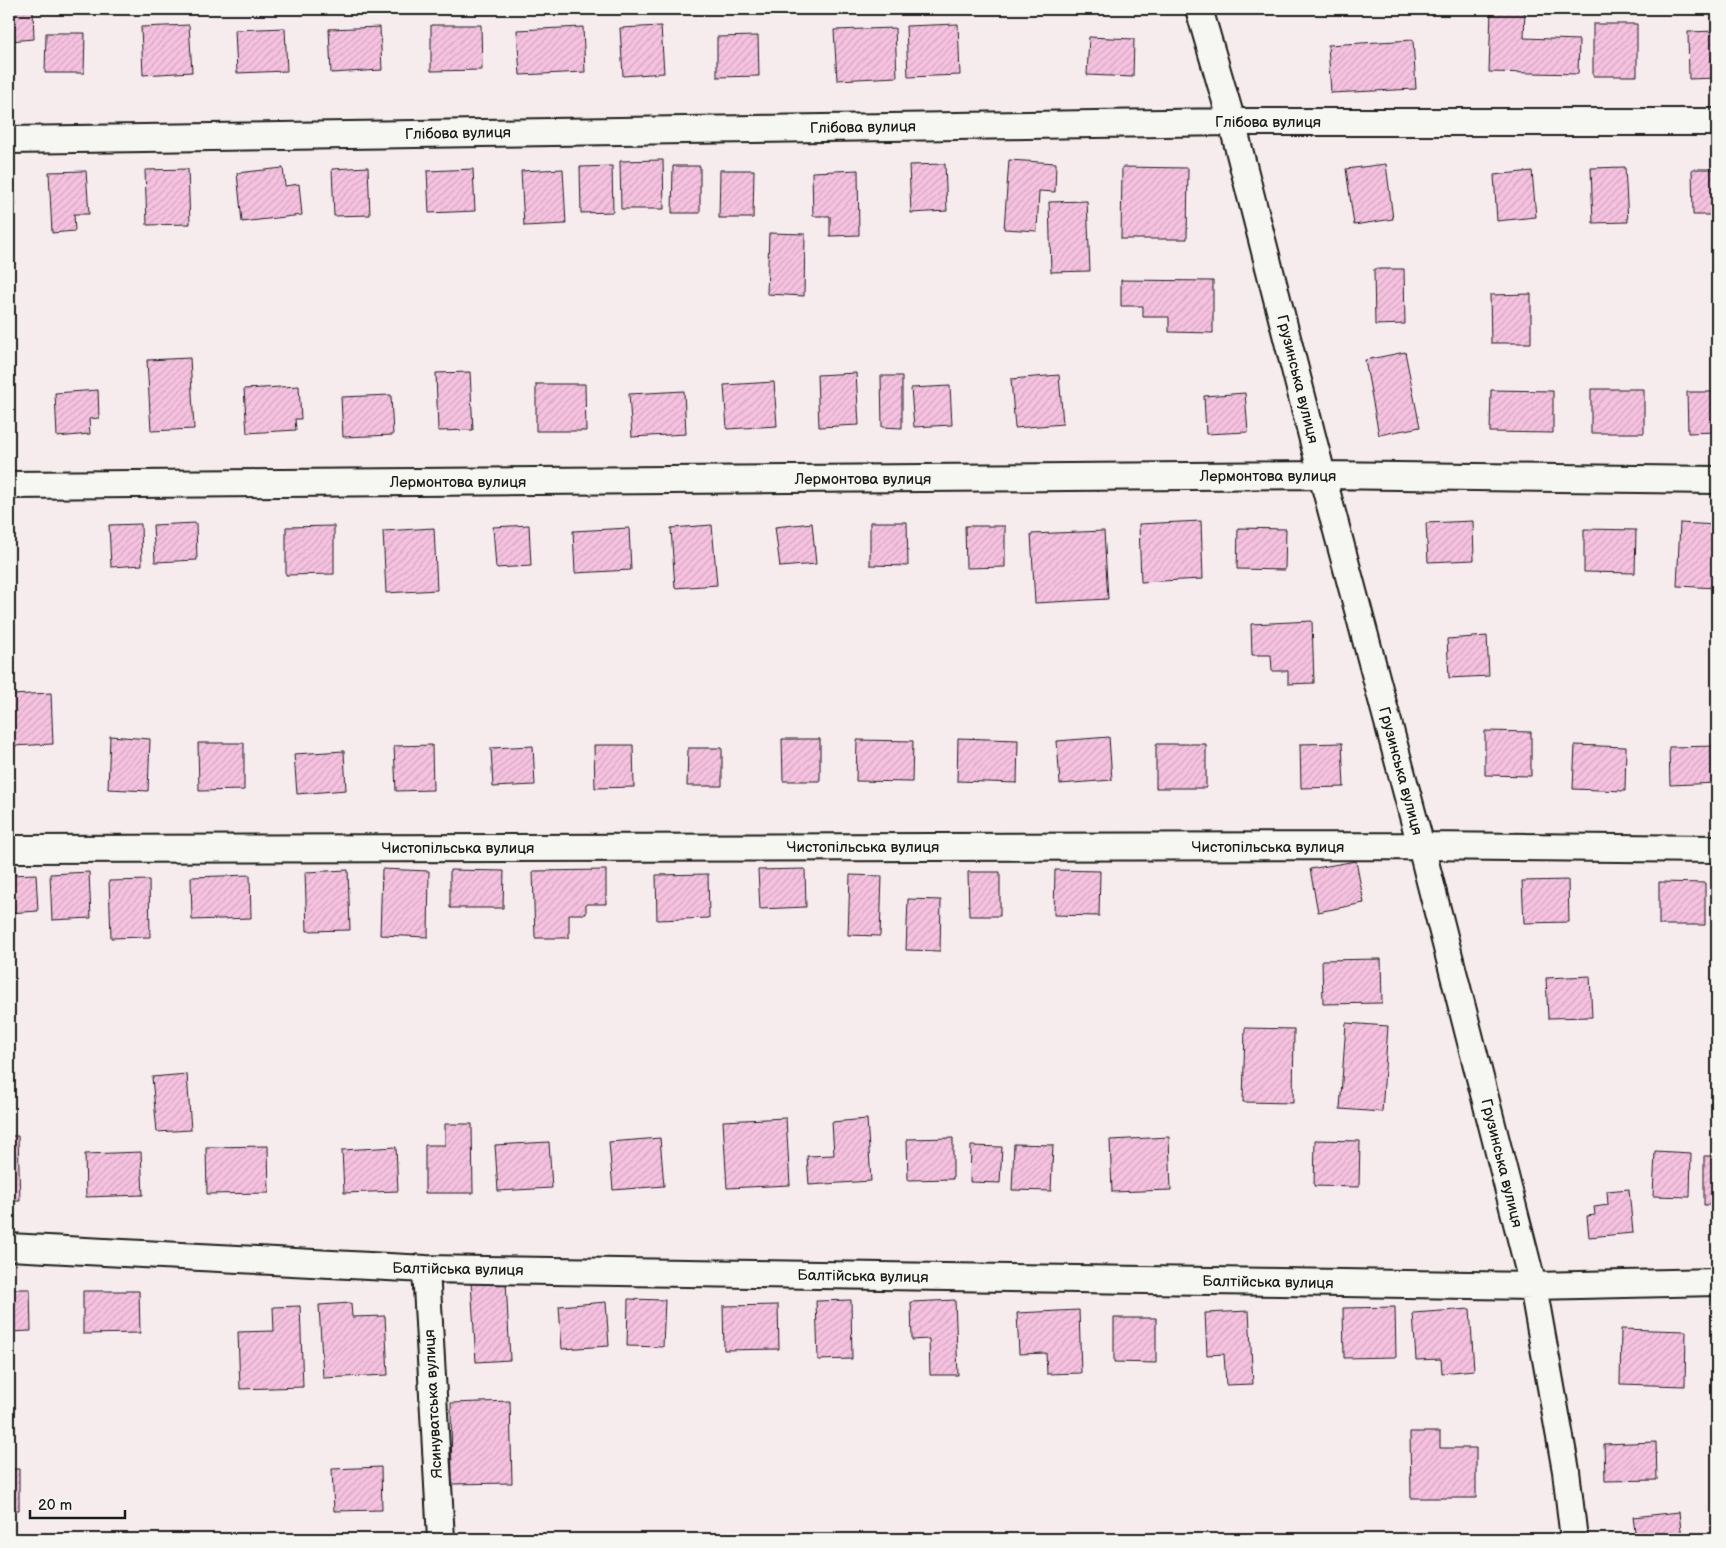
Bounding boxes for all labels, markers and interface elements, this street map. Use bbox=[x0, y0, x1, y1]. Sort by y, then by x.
street label: Глібова вулиця bbox=[1215, 113, 1321, 132]
street label: Глібова вулиця bbox=[810, 117, 916, 138]
street label: Глібова вулиця bbox=[405, 123, 511, 144]
street label: Грузинська вулиця bbox=[1272, 313, 1323, 445]
street label: Лермонтова вулиця bbox=[1199, 467, 1336, 486]
street label: Лермонтова вулиця bbox=[794, 470, 931, 489]
street label: Лермонтова вулиця bbox=[389, 473, 526, 492]
street label: Грузинська вулиця bbox=[1374, 705, 1427, 837]
street label: Чистопільська вулиця bbox=[787, 838, 939, 857]
street label: Чистопільська вулиця bbox=[1192, 838, 1344, 857]
street label: Чистопільська вулиця bbox=[382, 839, 534, 858]
street label: Грузинська вулиця bbox=[1476, 1097, 1527, 1229]
street label: Балтійська вулиця bbox=[392, 1259, 524, 1280]
street label: Балтійська вулиця bbox=[797, 1266, 929, 1287]
street label: Балтійська вулиця bbox=[1202, 1272, 1334, 1293]
street label: Ясинуватська вулиця bbox=[420, 1329, 447, 1479]
scale bar bbox=[30, 1488, 125, 1520]
text: 20 m bbox=[38, 1496, 72, 1515]

